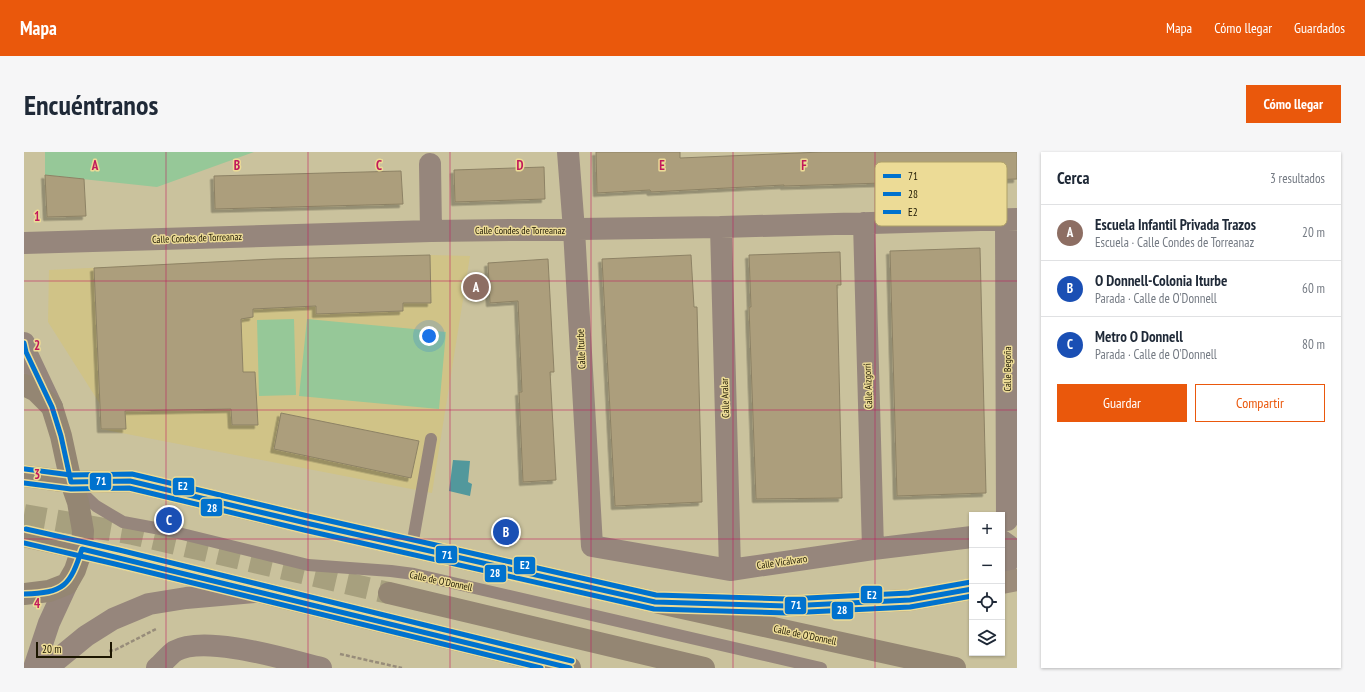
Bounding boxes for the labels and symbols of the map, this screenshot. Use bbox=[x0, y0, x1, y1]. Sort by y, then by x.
text: A bbox=[91, 157, 99, 174]
text: B bbox=[234, 157, 240, 174]
text: C bbox=[376, 157, 382, 174]
text: D bbox=[517, 157, 524, 174]
text: E bbox=[659, 157, 665, 174]
text: F bbox=[801, 157, 807, 174]
legend bbox=[875, 162, 1007, 226]
text: 71 bbox=[908, 169, 918, 183]
text: 28 bbox=[908, 187, 918, 201]
text: E2 bbox=[908, 205, 918, 219]
text: 1 bbox=[34, 208, 40, 225]
street label: Calle Condes de Torreanaz bbox=[475, 224, 565, 237]
street label: Calle Condes de Torreanaz bbox=[152, 230, 243, 246]
pin: A bbox=[463, 272, 489, 302]
your location bbox=[419, 326, 439, 346]
street label: Calle Iturbe bbox=[573, 329, 589, 369]
text: 2 bbox=[34, 337, 40, 354]
street label: Calle Begoña bbox=[1001, 346, 1014, 392]
street label: Calle Aizgorri bbox=[861, 363, 875, 409]
street label: Calle Aralar bbox=[718, 378, 732, 418]
text: 3 bbox=[34, 466, 40, 483]
line badge: 71 bbox=[89, 472, 112, 491]
text: 71 bbox=[96, 474, 106, 488]
line badge: E2 bbox=[172, 477, 195, 496]
text: E2 bbox=[178, 479, 188, 493]
line badge: 28 bbox=[200, 498, 223, 517]
text: 28 bbox=[207, 501, 217, 515]
pin: C bbox=[156, 505, 182, 535]
pin: B bbox=[493, 517, 519, 547]
line badge: 71 bbox=[435, 545, 458, 564]
text: 71 bbox=[442, 548, 452, 562]
street label: Calle Vicálvaro bbox=[756, 552, 808, 572]
line badge: E2 bbox=[513, 556, 536, 575]
text: E2 bbox=[520, 558, 530, 572]
line badge: 28 bbox=[484, 564, 507, 583]
text: 28 bbox=[490, 566, 500, 580]
street label: Calle de O'Donnell bbox=[408, 568, 474, 594]
line badge: E2 bbox=[860, 585, 883, 604]
text: E2 bbox=[867, 588, 877, 602]
text: 4 bbox=[34, 595, 41, 612]
line badge: 71 bbox=[784, 596, 807, 615]
text: 71 bbox=[791, 598, 801, 612]
line badge: 28 bbox=[831, 601, 854, 620]
text: 28 bbox=[837, 603, 847, 617]
street label: Calle de O'Donnell bbox=[772, 622, 838, 648]
scale bar bbox=[36, 640, 112, 659]

